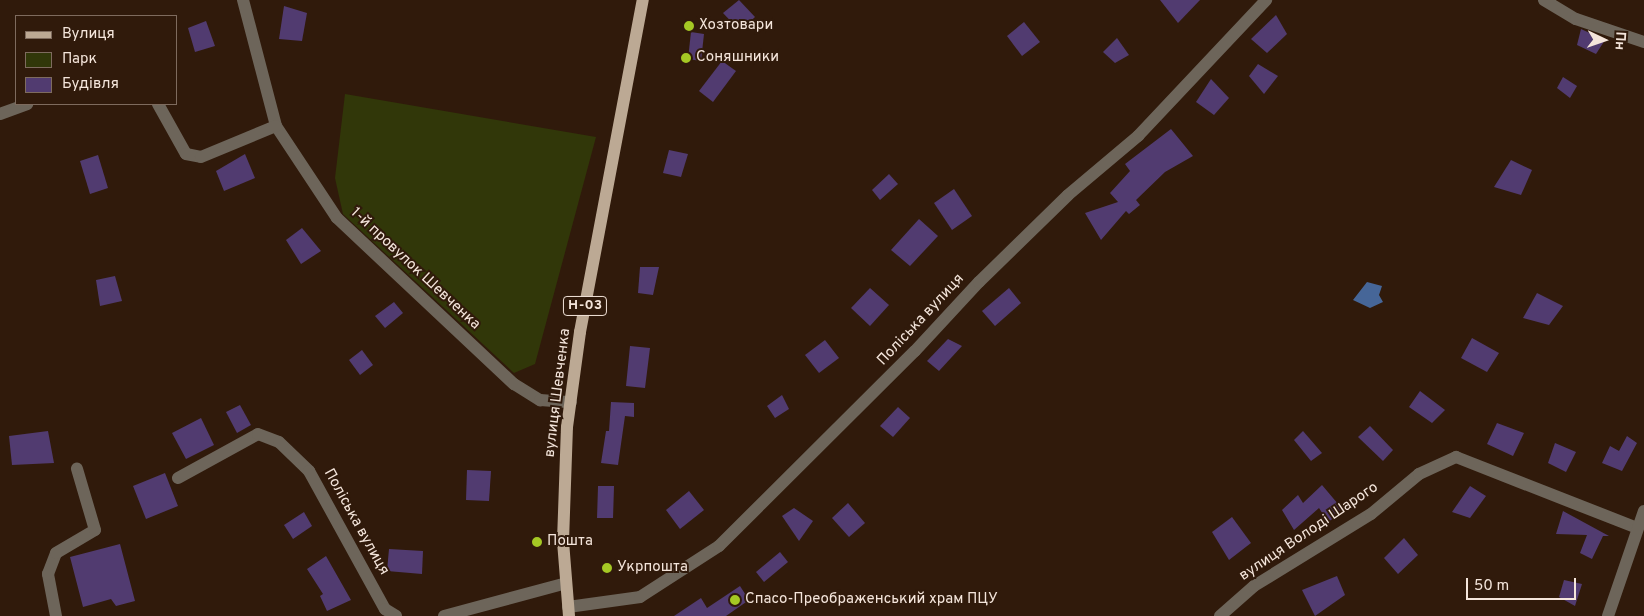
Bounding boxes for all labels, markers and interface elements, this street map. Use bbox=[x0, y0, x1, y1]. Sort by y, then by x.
legend bbox=[15, 15, 178, 105]
north arrow bbox=[1579, 15, 1629, 65]
place label: Хозтовари bbox=[699, 17, 773, 35]
marker: Хозтовари bbox=[683, 20, 695, 32]
text: Вулиця bbox=[62, 25, 115, 44]
text: Пн bbox=[1610, 31, 1628, 51]
place label: Соняшники bbox=[696, 49, 779, 67]
text: Парк bbox=[62, 50, 97, 69]
marker: Соняшники bbox=[680, 52, 692, 64]
text: Будівля bbox=[62, 75, 119, 94]
street label: 1-й провулок Шевченка bbox=[346, 204, 484, 334]
street label: Поліська вулиця bbox=[874, 270, 968, 370]
road number: Н-03 bbox=[562, 294, 608, 318]
street label: вулиця Шевченка bbox=[541, 327, 575, 459]
street label: Поліська вулиця bbox=[319, 466, 393, 578]
street label: вулиця Володі Шарого bbox=[1236, 479, 1382, 585]
place label: Пошта bbox=[547, 533, 593, 551]
marker: Пошта bbox=[531, 536, 543, 548]
place label: Укрпошта bbox=[617, 559, 688, 577]
marker: Укрпошта bbox=[601, 562, 613, 574]
scale bar bbox=[1469, 568, 1579, 600]
text: 50 m bbox=[1474, 577, 1509, 596]
place label: Спасо-Преображенський храм ПЦУ bbox=[745, 591, 998, 609]
marker: Спасо-Преображенський храм ПЦУ bbox=[729, 594, 741, 606]

